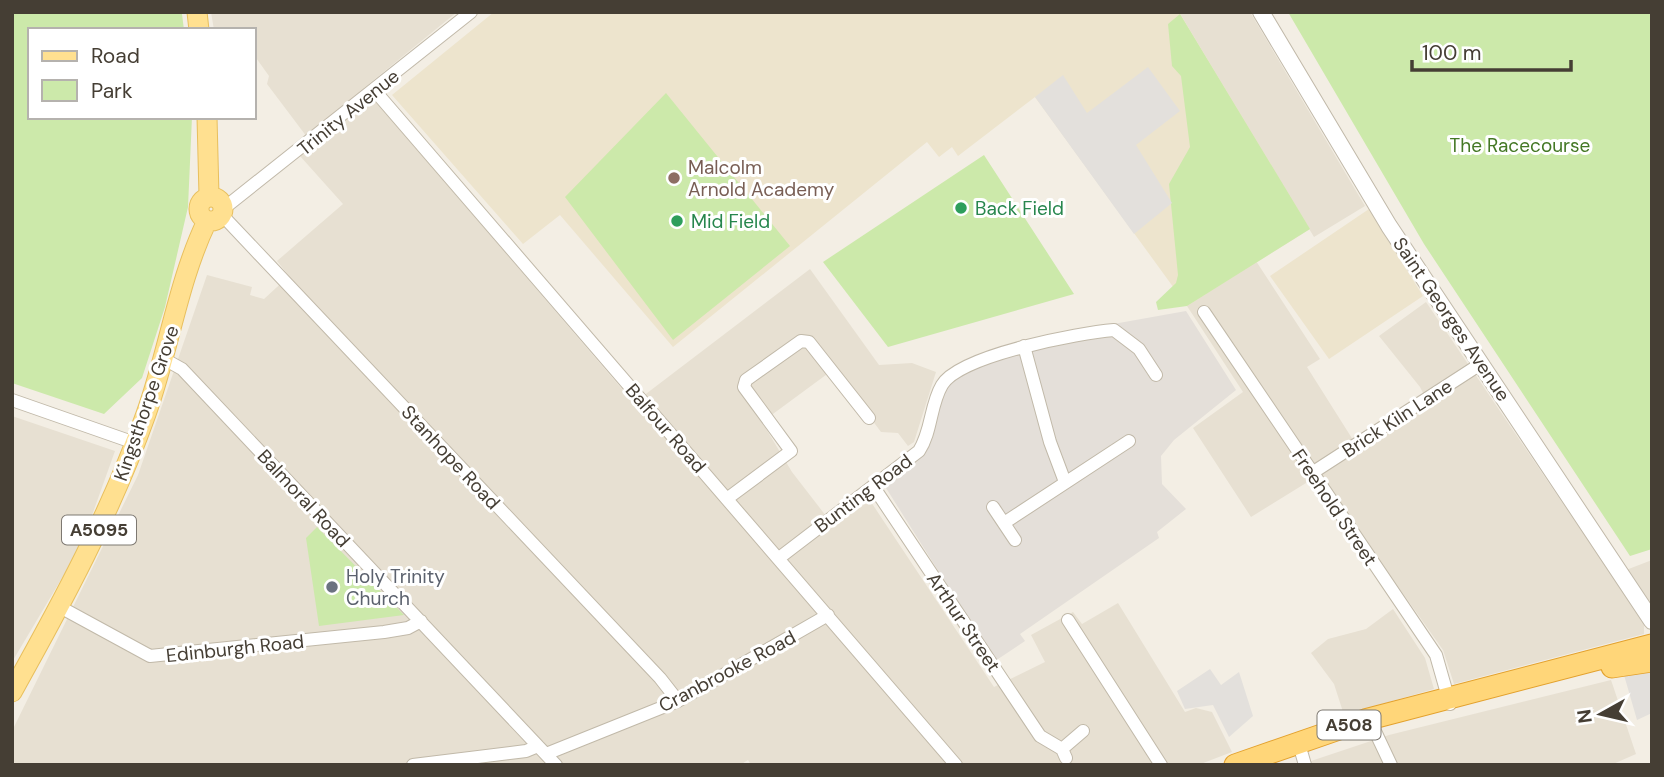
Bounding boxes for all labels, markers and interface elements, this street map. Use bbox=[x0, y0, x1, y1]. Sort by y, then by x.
legend bbox=[28, 28, 256, 119]
scale bar bbox=[1412, 28, 1571, 72]
text: 100 m bbox=[1422, 39, 1482, 67]
text: Road bbox=[91, 42, 140, 70]
street label: Trinity Avenue bbox=[292, 64, 404, 161]
text: Park bbox=[91, 77, 133, 105]
park label: The Racecourse bbox=[1450, 133, 1590, 158]
place label: Malcolm Arnold Academy bbox=[688, 155, 835, 202]
marker: Malcolm Arnold Academy bbox=[666, 170, 682, 186]
place label: Back Field bbox=[975, 196, 1064, 221]
marker: Back Field bbox=[953, 200, 969, 216]
place label: Mid Field bbox=[691, 209, 770, 234]
marker: Mid Field bbox=[669, 213, 685, 229]
street label: Saint Georges Avenue bbox=[1387, 232, 1516, 406]
street label: Kingsthorpe Grove bbox=[108, 322, 185, 484]
street label: Brick Kiln Lane bbox=[1337, 374, 1457, 463]
street label: Balfour Road bbox=[620, 378, 711, 478]
street label: Stanhope Road bbox=[396, 400, 505, 515]
street label: Balmoral Road bbox=[252, 444, 355, 553]
street label: Freehold Street bbox=[1286, 444, 1383, 571]
street label: Bunting Road bbox=[809, 448, 917, 538]
road number: A5095 bbox=[62, 516, 136, 544]
place label: Holy Trinity Church bbox=[346, 564, 445, 611]
street label: Arthur Street bbox=[921, 568, 1006, 677]
marker: Holy Trinity Church bbox=[324, 579, 340, 595]
street label: Cranbrooke Road bbox=[654, 625, 800, 718]
street label: Edinburgh Road bbox=[165, 629, 305, 668]
north arrow bbox=[1566, 679, 1636, 749]
text: N bbox=[1571, 708, 1598, 725]
road number: A508 bbox=[1318, 710, 1380, 740]

